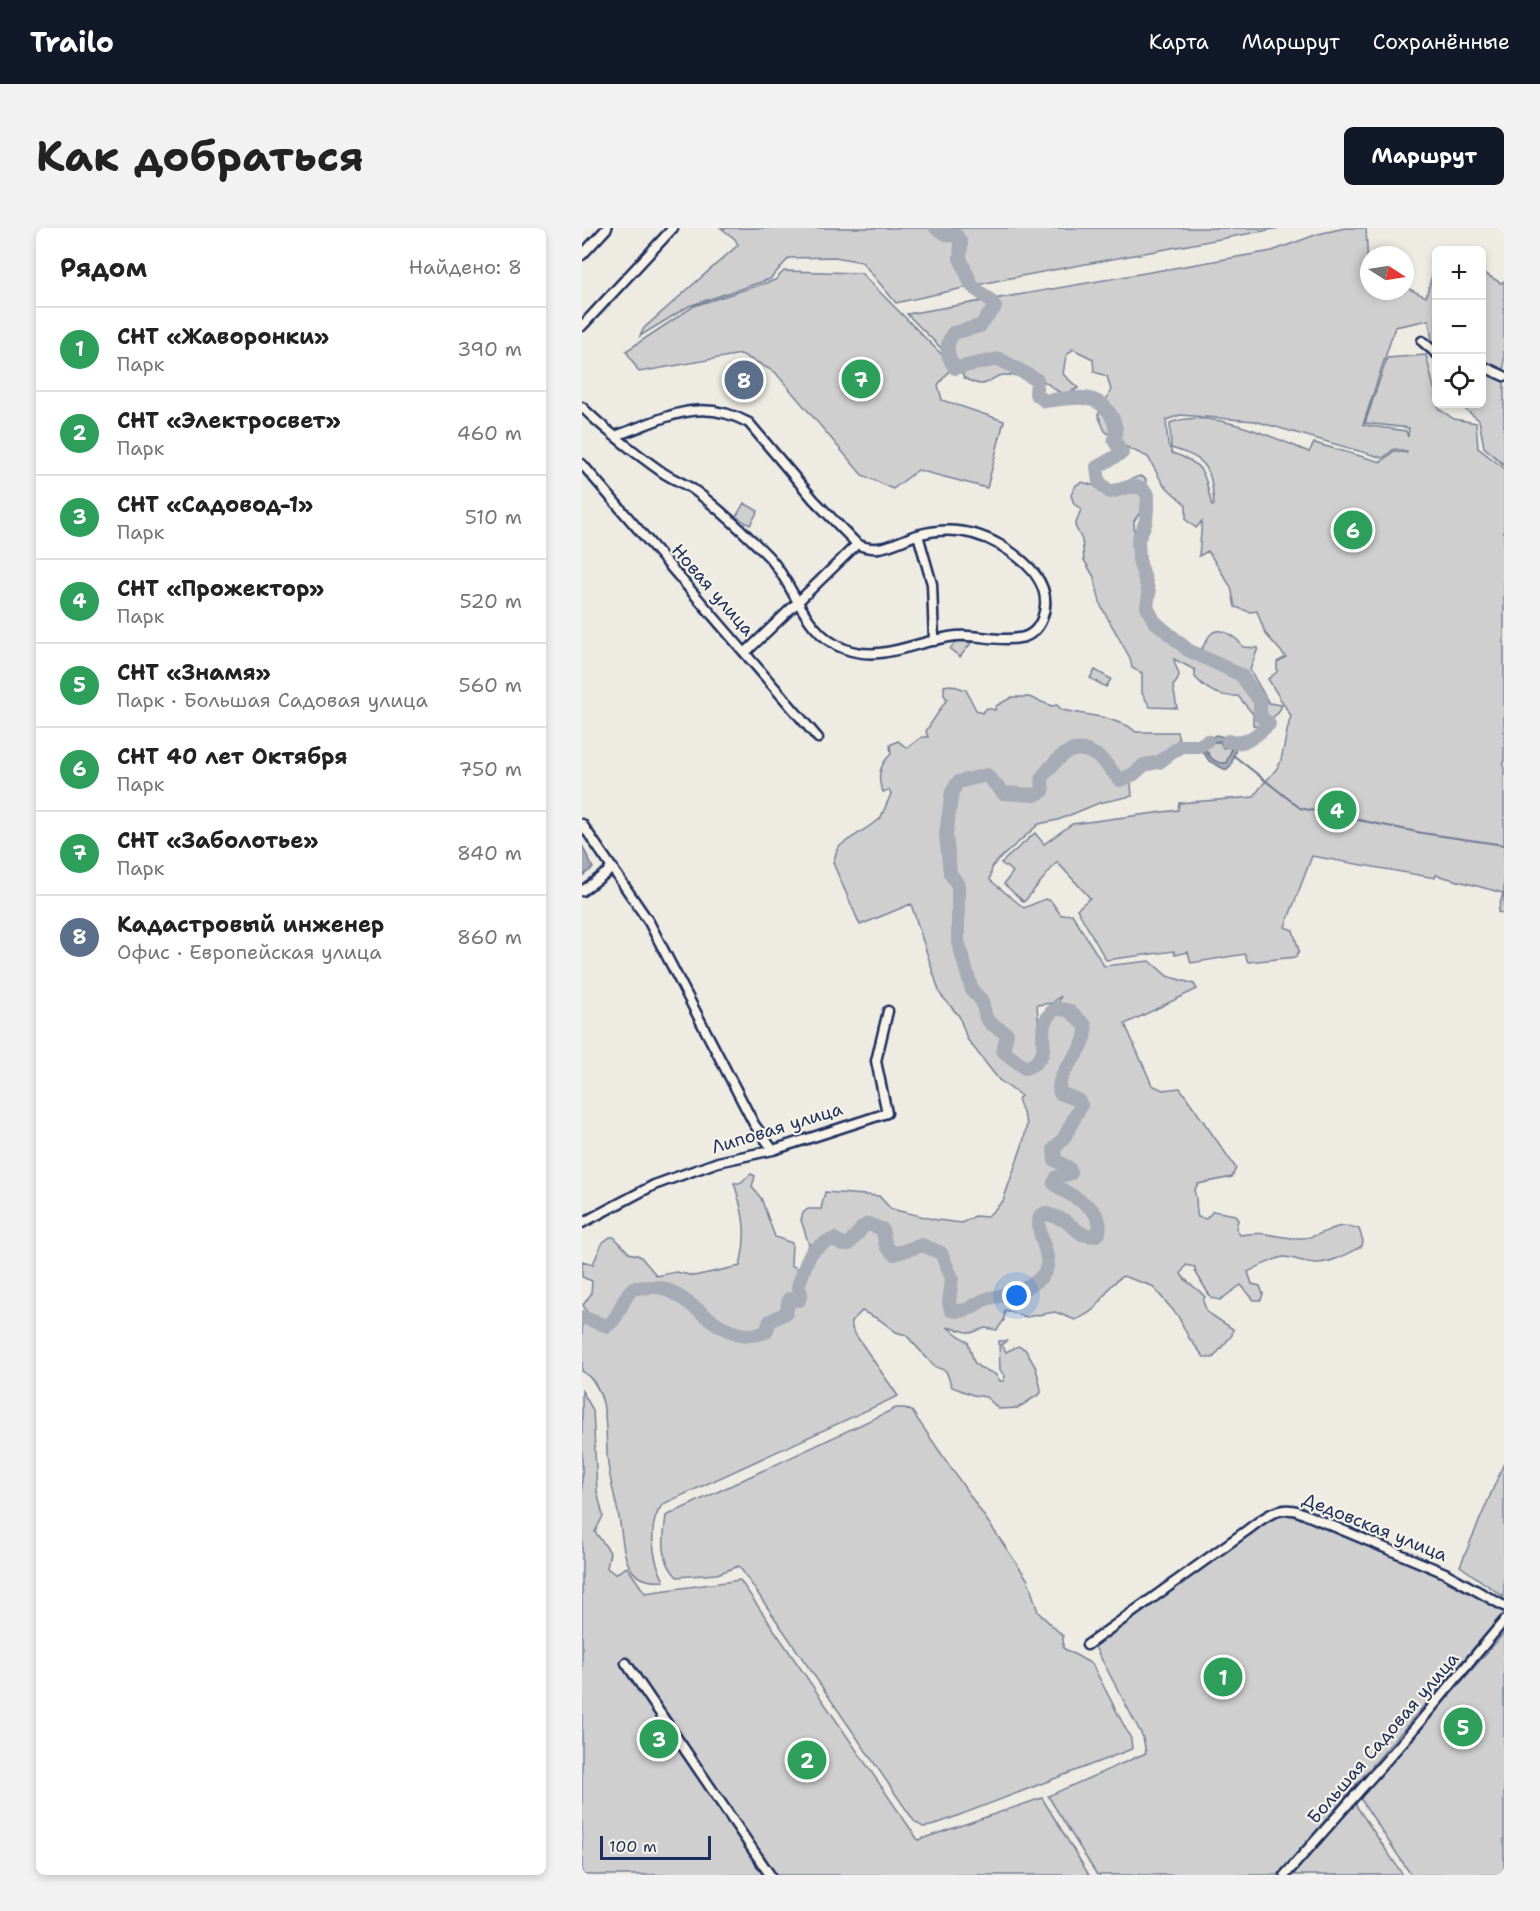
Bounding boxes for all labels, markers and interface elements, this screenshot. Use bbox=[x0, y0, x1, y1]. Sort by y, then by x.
text: Trailo bbox=[30, 23, 114, 61]
text: Карта bbox=[1149, 28, 1209, 56]
text: Маршрут bbox=[1242, 28, 1340, 56]
text: Сохранённые bbox=[1373, 28, 1510, 56]
button: Маршрут bbox=[1344, 127, 1504, 185]
text: Как добраться bbox=[36, 128, 364, 184]
north arrow bbox=[1360, 246, 1414, 300]
map controls bbox=[1432, 246, 1486, 408]
button: + bbox=[1432, 246, 1486, 300]
text: Рядом bbox=[60, 250, 147, 285]
text: Найдено: 8 bbox=[409, 254, 522, 280]
button: − bbox=[1432, 300, 1486, 354]
text: СНТ «Жаворонки» bbox=[117, 322, 329, 351]
text: 1 bbox=[75, 336, 84, 362]
text: 390 m bbox=[457, 336, 522, 362]
text: Парк bbox=[117, 351, 164, 377]
button: locate bbox=[1432, 354, 1486, 408]
pin: 7 bbox=[842, 356, 880, 402]
pin: 8 bbox=[724, 358, 764, 402]
text: СНТ «Электросвет» bbox=[117, 406, 341, 435]
text: 2 bbox=[73, 420, 87, 446]
text: 460 m bbox=[457, 420, 522, 446]
text: Парк bbox=[117, 435, 164, 461]
text: СНТ «Садовод-1» bbox=[117, 490, 313, 519]
text: 3 bbox=[73, 504, 87, 530]
text: 510 m bbox=[465, 504, 522, 530]
pin: 6 bbox=[1334, 508, 1372, 552]
text: Парк bbox=[117, 519, 164, 545]
street label: Новая улица bbox=[666, 539, 760, 641]
text: СНТ «Прожектор» bbox=[117, 574, 324, 603]
text: 4 bbox=[73, 588, 87, 614]
text: 520 m bbox=[459, 588, 522, 614]
text: Парк bbox=[117, 603, 164, 629]
text: СНТ «Знамя» bbox=[117, 658, 271, 687]
text: 5 bbox=[73, 672, 86, 698]
text: 560 m bbox=[459, 672, 522, 698]
text: Парк · Большая Садовая улица bbox=[117, 687, 428, 713]
text: СНТ 40 лет Октября bbox=[117, 742, 348, 771]
text: 6 bbox=[73, 756, 87, 782]
text: 750 m bbox=[459, 756, 522, 782]
text: Парк bbox=[117, 771, 164, 797]
pin: 4 bbox=[1318, 788, 1356, 832]
text: СНТ «Заболотье» bbox=[117, 826, 318, 855]
text: 7 bbox=[73, 840, 87, 866]
text: 840 m bbox=[457, 840, 522, 866]
text: Парк bbox=[117, 855, 164, 881]
text: Кадастровый инженер bbox=[117, 910, 384, 939]
text: 8 bbox=[73, 924, 87, 950]
text: 860 m bbox=[457, 924, 522, 950]
text: Офис · Европейская улица bbox=[117, 939, 382, 965]
street label: Липовая улица bbox=[709, 1097, 845, 1159]
your location bbox=[1002, 1281, 1031, 1310]
street label: Дедовская улица bbox=[1299, 1487, 1451, 1567]
street label: Большая Садовая улица bbox=[1302, 1647, 1464, 1829]
pin: 1 bbox=[1204, 1654, 1242, 1700]
pin: 5 bbox=[1444, 1704, 1482, 1750]
pin: 3 bbox=[640, 1716, 679, 1762]
pin: 2 bbox=[788, 1738, 826, 1783]
scale bar bbox=[600, 1833, 711, 1860]
text: 100 m bbox=[609, 1836, 657, 1857]

